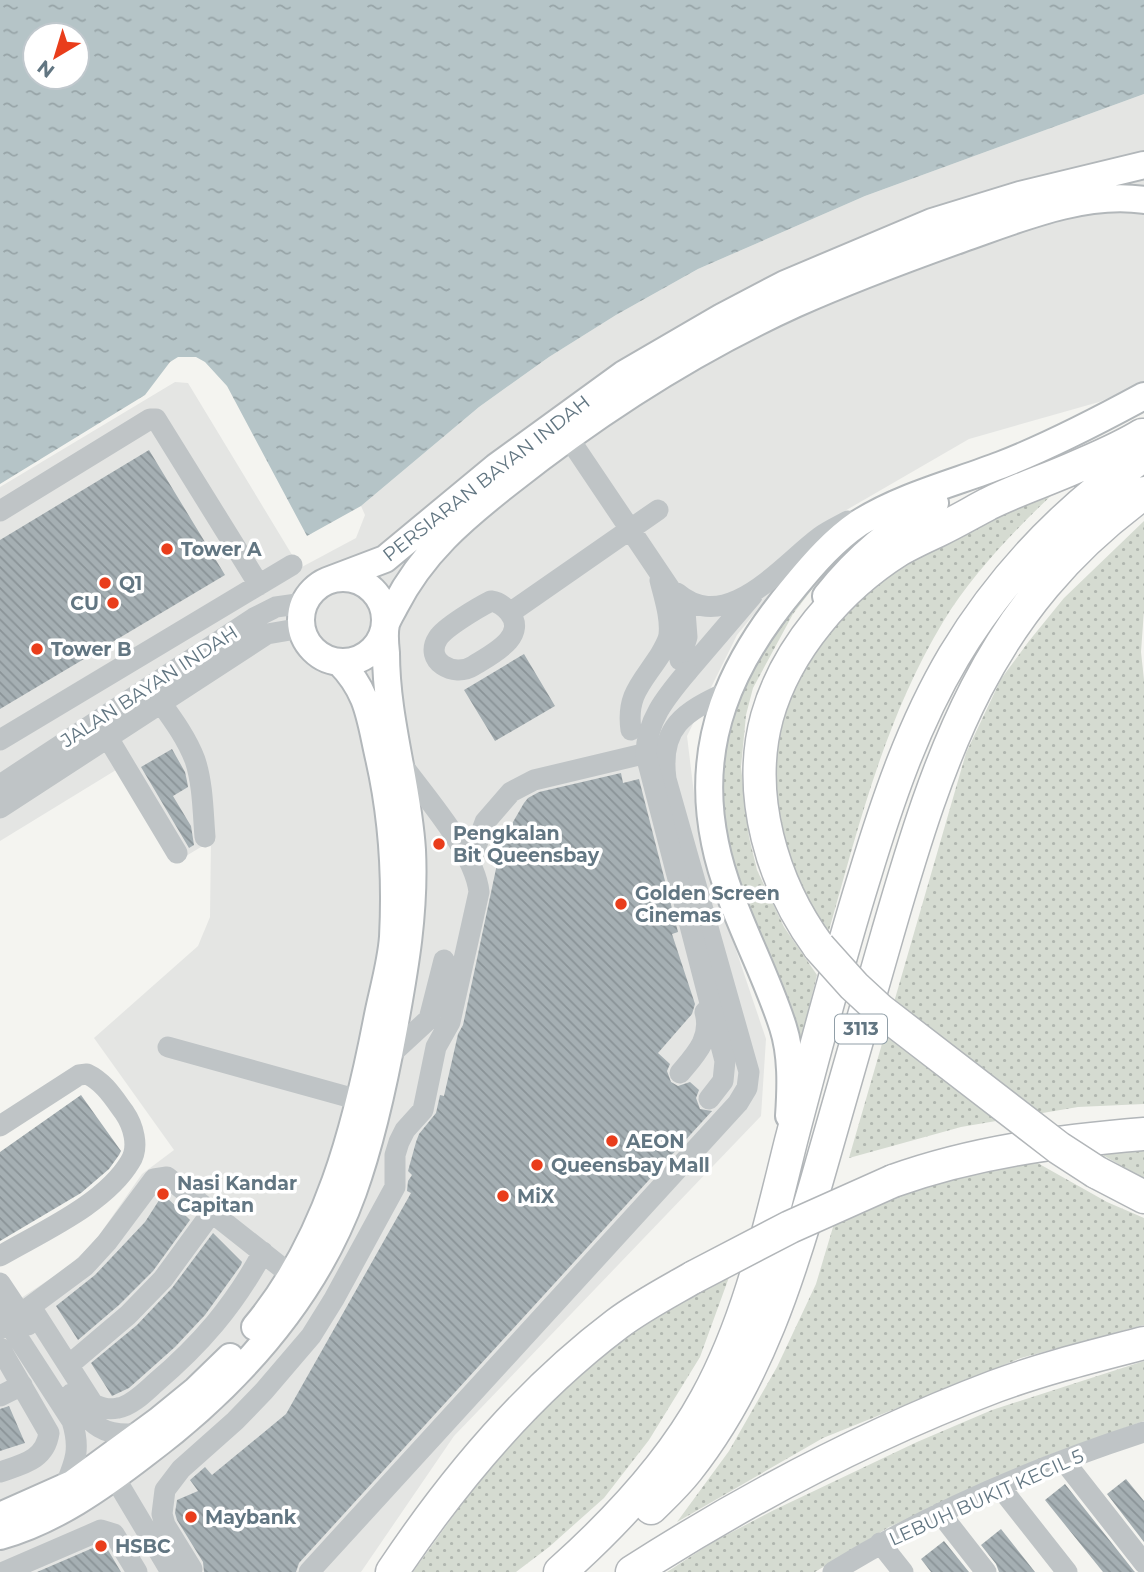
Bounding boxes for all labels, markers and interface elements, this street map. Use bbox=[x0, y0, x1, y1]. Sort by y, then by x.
north arrow bbox=[21, 21, 91, 91]
text: N bbox=[33, 55, 59, 83]
street label: PERSIARAN BAYAN INDAH bbox=[378, 390, 595, 566]
place label: Tower A bbox=[181, 538, 262, 561]
marker: Tower A bbox=[159, 541, 175, 557]
place label: Q1 bbox=[119, 572, 142, 595]
marker: Q1 bbox=[97, 575, 113, 591]
place label: CU bbox=[70, 592, 99, 615]
marker: CU bbox=[105, 595, 121, 611]
street label: JALAN BAYAN INDAH bbox=[56, 621, 242, 753]
place label: Tower B bbox=[51, 638, 131, 661]
marker: Tower B bbox=[29, 641, 45, 657]
place label: Pengkalan Bit Queensbay bbox=[453, 822, 600, 867]
marker: Pengkalan Bit Queensbay bbox=[431, 836, 447, 852]
place label: Golden Screen Cinemas bbox=[635, 882, 780, 927]
marker: Golden Screen Cinemas bbox=[613, 896, 629, 912]
road number: 3113 bbox=[835, 1014, 887, 1044]
place label: AEON bbox=[625, 1130, 685, 1153]
marker: AEON bbox=[604, 1133, 620, 1149]
place label: Queensbay Mall bbox=[551, 1154, 710, 1177]
marker: Queensbay Mall bbox=[529, 1157, 545, 1173]
place label: Nasi Kandar Capitan bbox=[177, 1172, 297, 1217]
place label: MiX bbox=[517, 1185, 555, 1208]
marker: Nasi Kandar Capitan bbox=[155, 1186, 171, 1202]
marker: MiX bbox=[495, 1188, 511, 1204]
street label: LEBUH BUKIT KECIL 5 bbox=[885, 1444, 1087, 1551]
place label: Maybank bbox=[205, 1506, 297, 1529]
marker: Maybank bbox=[183, 1509, 199, 1525]
place label: HSBC bbox=[115, 1535, 171, 1558]
marker: HSBC bbox=[93, 1538, 109, 1554]

